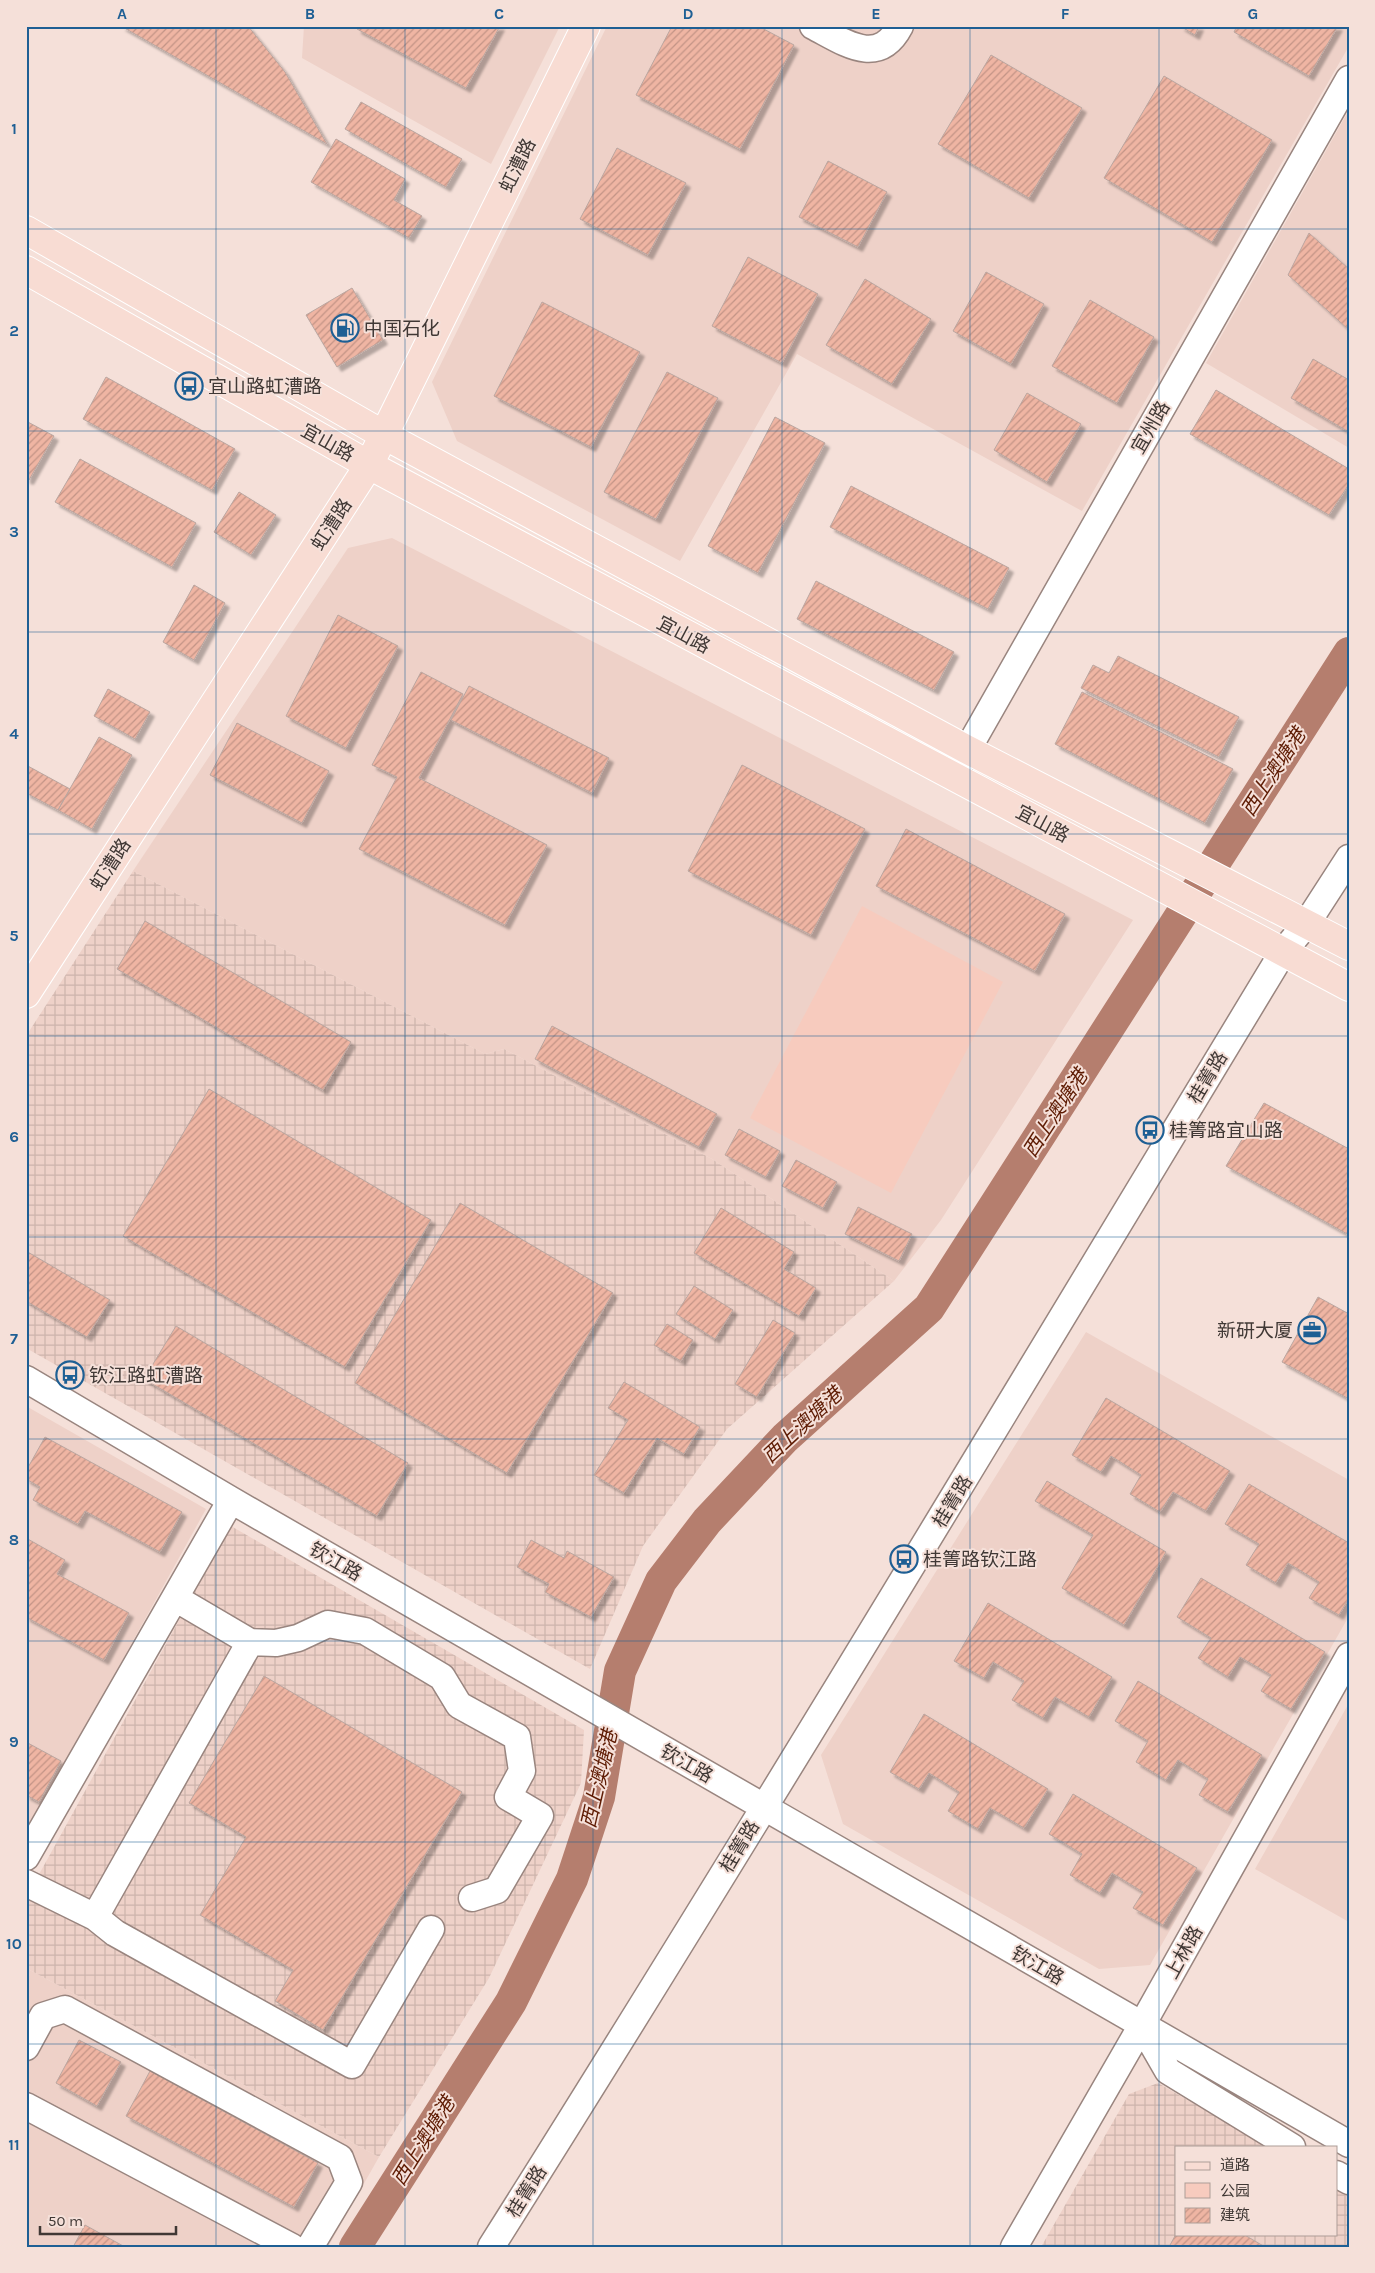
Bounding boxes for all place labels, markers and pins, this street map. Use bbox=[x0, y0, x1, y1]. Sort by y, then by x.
fuel station icon: 中国石化 bbox=[330, 313, 360, 343]
place label: 中国石化 bbox=[364, 318, 440, 340]
bus stop icon: 宜山路虹漕路 bbox=[174, 371, 204, 401]
place label: 宜山路虹漕路 bbox=[208, 376, 322, 398]
bus stop icon: 桂箐路宜山路 bbox=[1135, 1115, 1165, 1145]
place label: 桂箐路宜山路 bbox=[1169, 1120, 1283, 1142]
office icon: 新研大厦 bbox=[1297, 1315, 1327, 1345]
place label: 新研大厦 bbox=[1217, 1320, 1293, 1342]
bus stop icon: 钦江路虹漕路 bbox=[55, 1360, 85, 1390]
place label: 钦江路虹漕路 bbox=[89, 1365, 203, 1387]
bus stop icon: 桂箐路钦江路 bbox=[889, 1544, 919, 1574]
place label: 桂箐路钦江路 bbox=[923, 1549, 1037, 1571]

